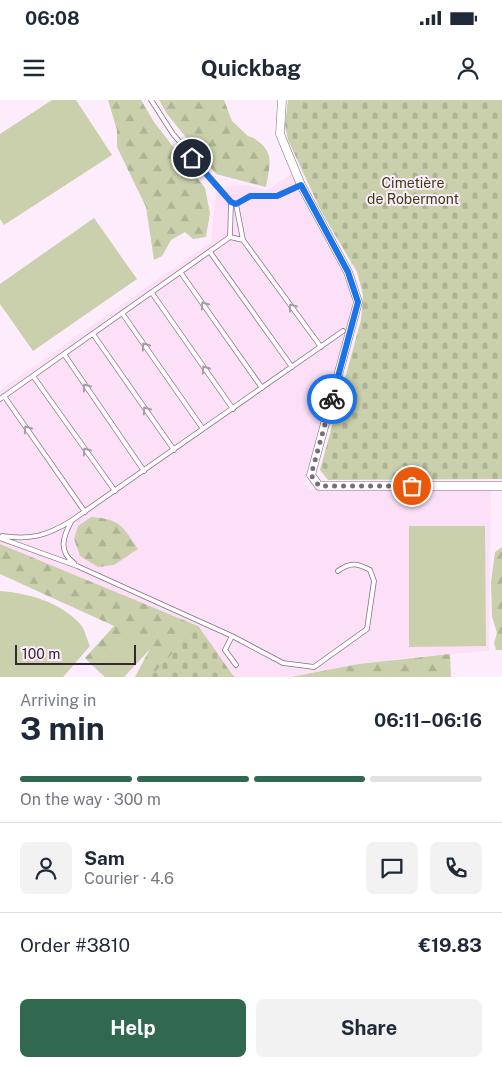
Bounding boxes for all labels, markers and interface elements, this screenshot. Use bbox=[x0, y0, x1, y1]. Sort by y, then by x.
text: 06:08 bbox=[25, 7, 80, 29]
icon: menu bbox=[20, 54, 48, 82]
icon: person bbox=[454, 54, 482, 82]
text: Quickbag bbox=[201, 55, 301, 81]
pin bbox=[171, 137, 213, 179]
icon: home bbox=[178, 144, 206, 172]
park label: Cimetière de Robermont bbox=[367, 175, 459, 207]
one-way arrow bbox=[201, 301, 210, 311]
one-way arrow bbox=[290, 304, 298, 313]
one-way arrow bbox=[142, 343, 151, 352]
one-way arrow bbox=[202, 365, 211, 374]
courier bbox=[307, 374, 357, 424]
one-way arrow bbox=[83, 383, 92, 393]
icon: bike bbox=[318, 385, 346, 413]
one-way arrow bbox=[143, 406, 152, 416]
one-way arrow bbox=[24, 425, 33, 435]
one-way arrow bbox=[83, 448, 92, 457]
pin bbox=[391, 465, 433, 507]
icon: bag bbox=[398, 472, 426, 500]
scale bar bbox=[15, 642, 136, 665]
text: 100 m bbox=[22, 646, 60, 662]
text: Arriving in bbox=[20, 691, 96, 710]
text: 06:11–06:16 bbox=[374, 709, 482, 731]
text: 3 min bbox=[20, 710, 105, 747]
text: On the way · 300 m bbox=[20, 790, 161, 809]
button: person bbox=[20, 842, 72, 894]
button: chat bbox=[366, 842, 418, 894]
button: phone bbox=[430, 842, 482, 894]
text: Sam bbox=[84, 847, 125, 869]
text: Courier · 4.6 bbox=[84, 869, 174, 888]
text: Order #3810 bbox=[20, 934, 130, 956]
text: €19.83 bbox=[419, 934, 482, 956]
button: Help bbox=[20, 999, 246, 1057]
button: Share bbox=[256, 999, 482, 1057]

